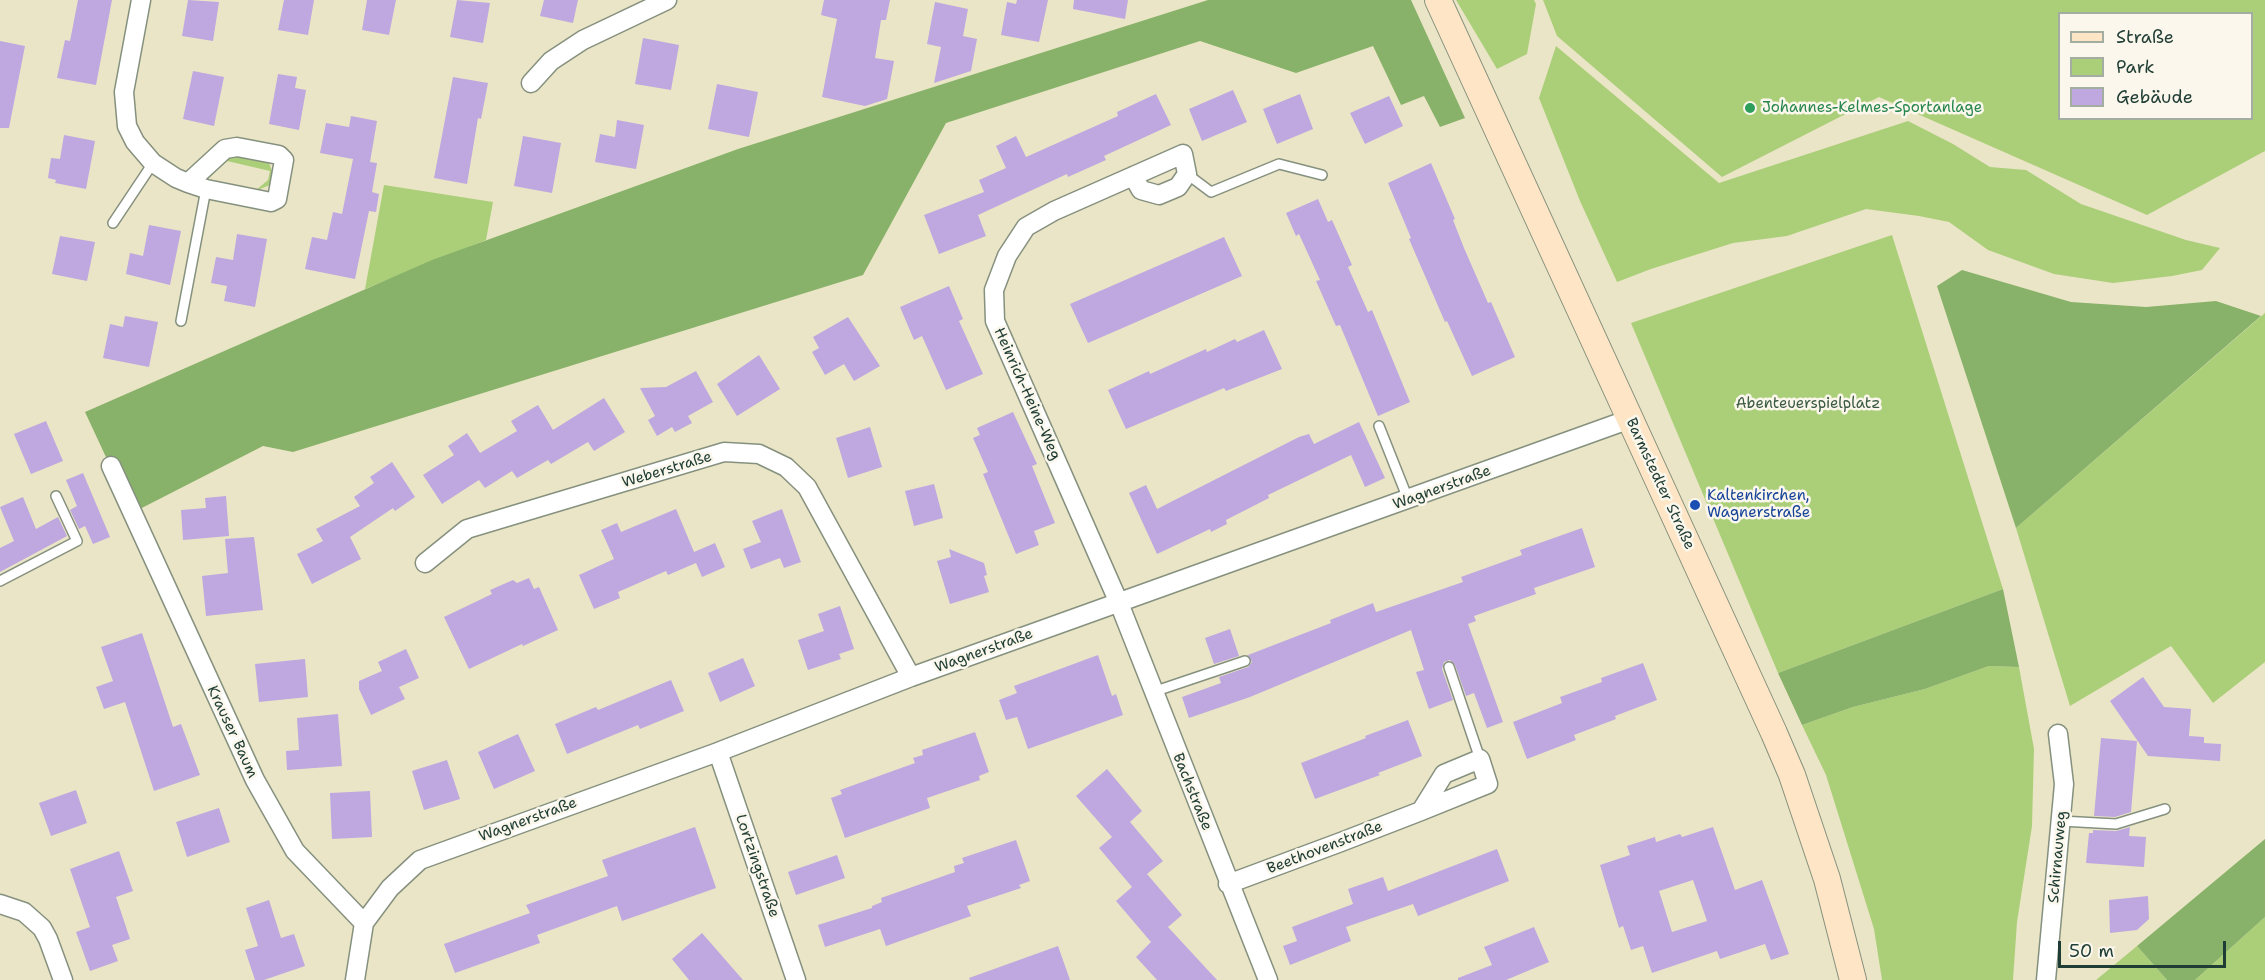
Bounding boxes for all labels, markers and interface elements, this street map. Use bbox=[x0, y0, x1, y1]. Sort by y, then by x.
legend bbox=[2058, 12, 2253, 120]
text: Straße bbox=[2116, 25, 2174, 49]
text: Park bbox=[2116, 55, 2155, 79]
text: Gebäude bbox=[2116, 85, 2193, 109]
place label: Johannes-Kelmes-Sportanlage bbox=[1762, 99, 1982, 117]
marker: Johannes-Kelmes-Sportanlage bbox=[1743, 101, 1757, 115]
street label: Heinrich-Heine-Weg bbox=[990, 325, 1064, 463]
park label: Abenteuerspielplatz bbox=[1736, 395, 1880, 413]
street label: Barmstedter Straße bbox=[1622, 415, 1698, 553]
street label: Weberstraße bbox=[620, 448, 714, 492]
street label: Wagnerstraße bbox=[1390, 462, 1494, 514]
place label: Kaltenkirchen, Wagnerstraße bbox=[1707, 487, 1810, 522]
marker: Kaltenkirchen, Wagnerstraße bbox=[1688, 498, 1702, 512]
street label: Wagnerstraße bbox=[932, 625, 1036, 677]
street label: Krauser Baum bbox=[203, 683, 261, 781]
street label: Bachstraße bbox=[1168, 751, 1216, 833]
street label: Wagnerstraße bbox=[476, 794, 580, 846]
street label: Schirnauweg bbox=[2045, 810, 2071, 904]
street label: Lortzingstraße bbox=[731, 812, 783, 920]
street label: Beethovenstraße bbox=[1265, 818, 1385, 878]
scale bar bbox=[2061, 929, 2229, 967]
text: 50 m bbox=[2069, 939, 2114, 963]

